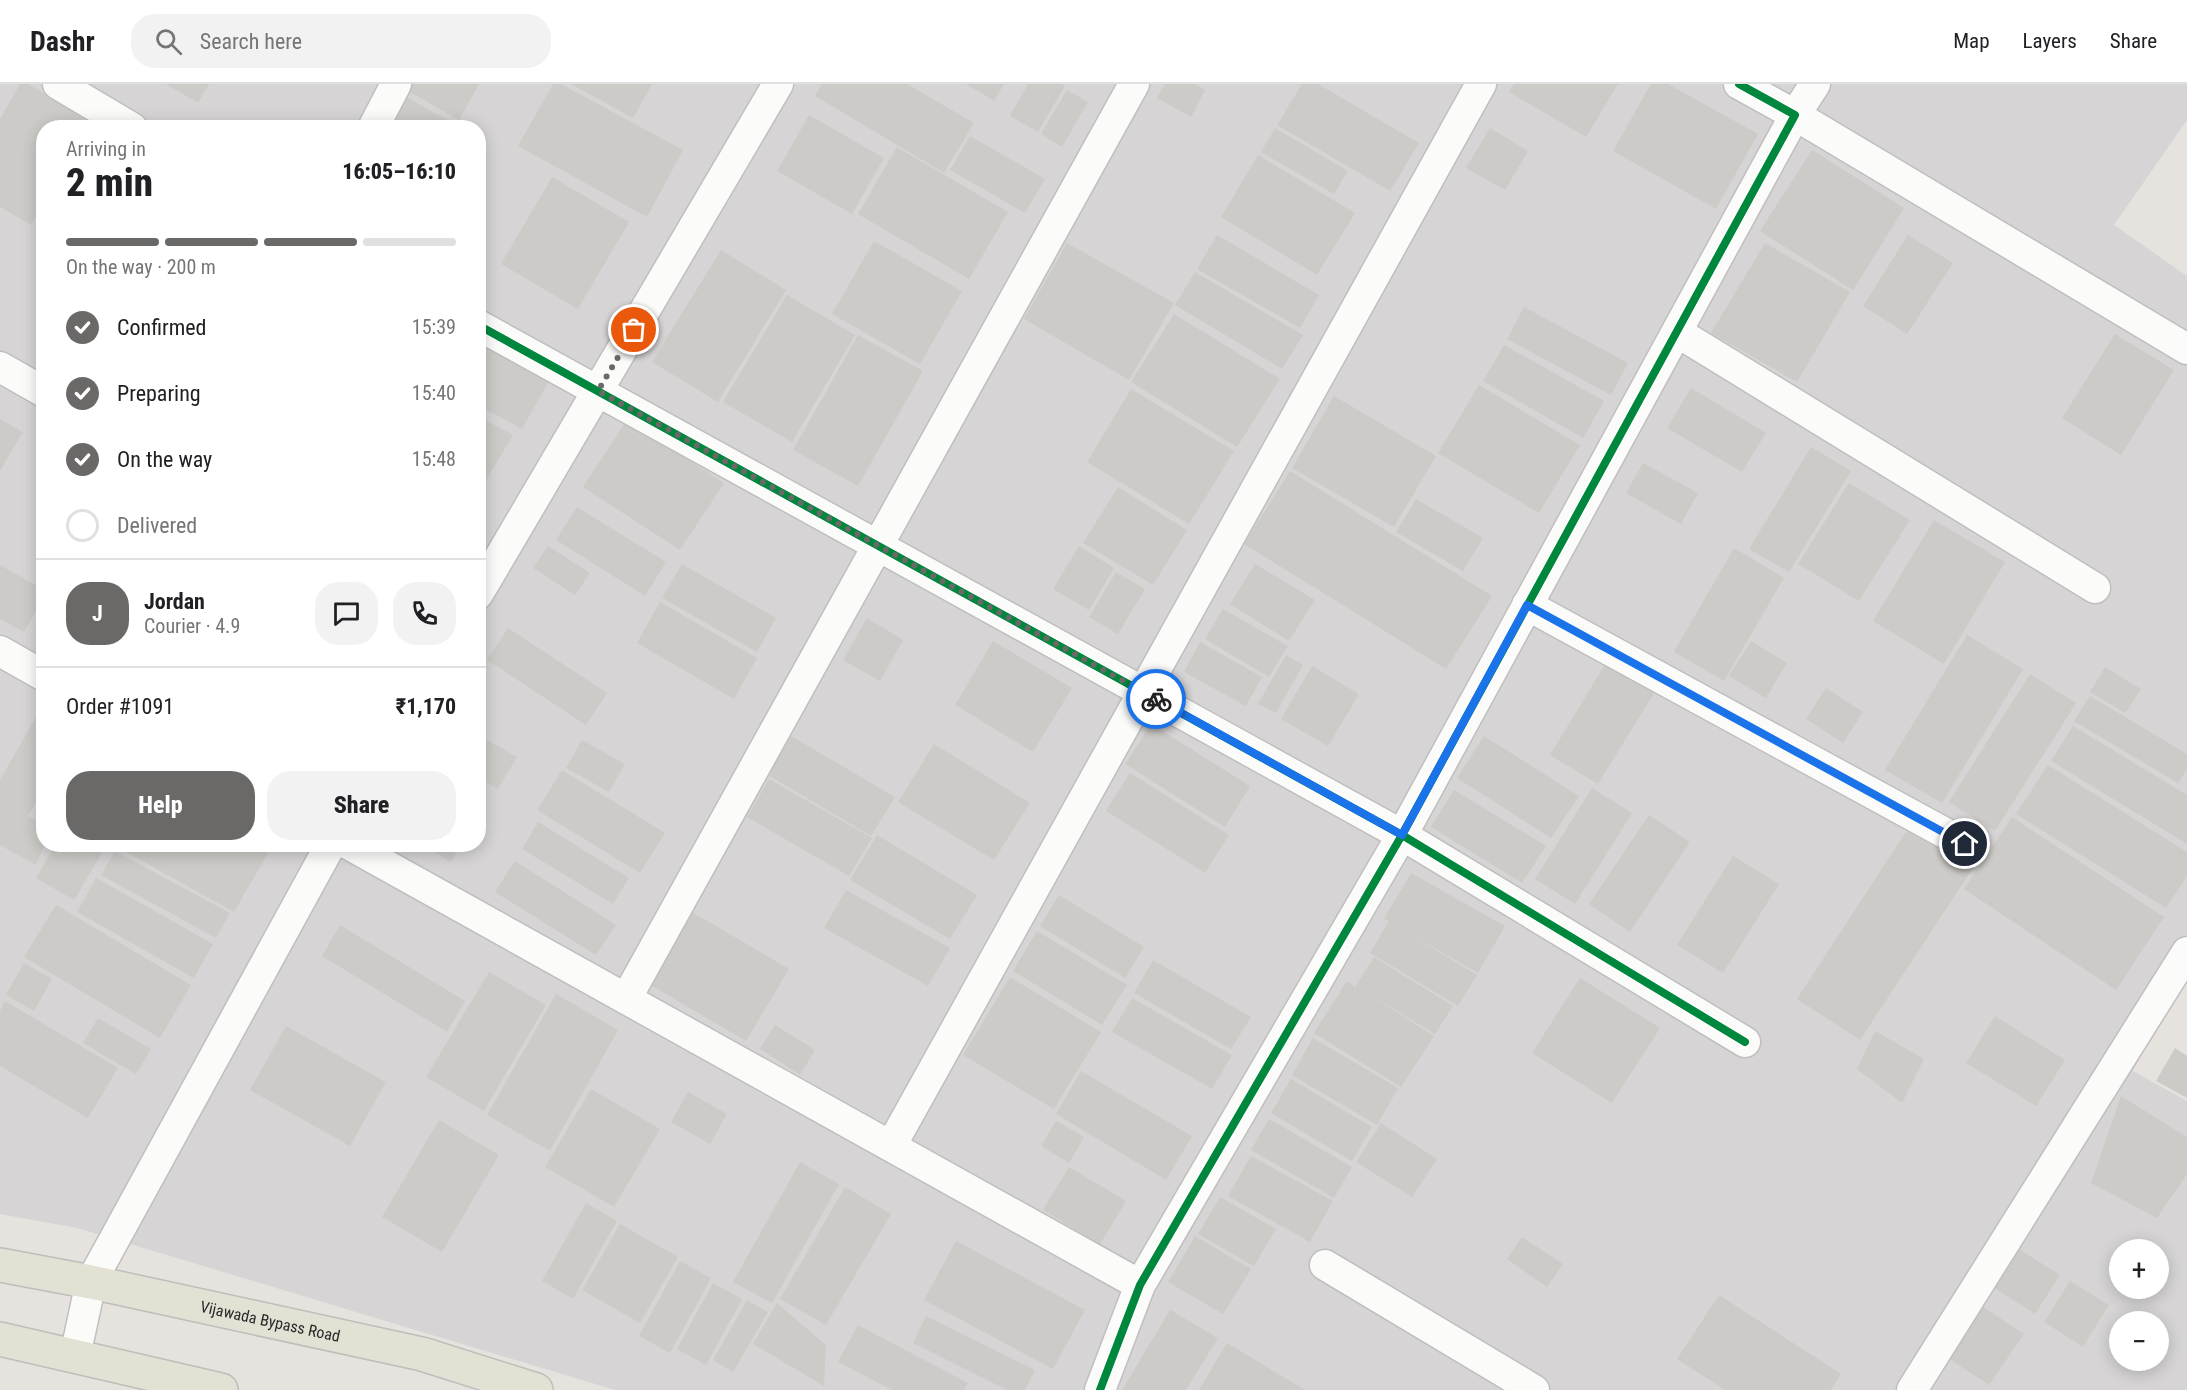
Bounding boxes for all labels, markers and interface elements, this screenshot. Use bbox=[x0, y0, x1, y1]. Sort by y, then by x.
search box bbox=[131, 14, 551, 68]
text: Dashr bbox=[30, 25, 95, 58]
icon: search bbox=[152, 25, 185, 58]
text: Search here bbox=[200, 29, 302, 54]
text: Map bbox=[1953, 29, 1990, 53]
text: Layers bbox=[2023, 29, 2077, 53]
text: Share bbox=[2110, 29, 2157, 53]
text: Arriving in bbox=[66, 137, 146, 161]
text: 16:05–16:10 bbox=[342, 159, 456, 184]
text: 2 min bbox=[66, 160, 153, 206]
text: On the way · 200 m bbox=[66, 255, 216, 279]
pin bbox=[608, 304, 659, 355]
icon: check bbox=[66, 311, 99, 344]
icon: bag bbox=[617, 313, 650, 346]
text: Confirmed bbox=[117, 315, 206, 340]
text: 15:39 bbox=[412, 315, 456, 339]
icon: check bbox=[66, 377, 99, 410]
text: Preparing bbox=[117, 381, 201, 406]
text: 15:40 bbox=[412, 381, 456, 405]
icon: check bbox=[66, 443, 99, 476]
text: On the way bbox=[117, 447, 212, 472]
text: 15:48 bbox=[412, 447, 456, 471]
text: Delivered bbox=[117, 513, 197, 538]
button: chat bbox=[315, 582, 378, 645]
button: phone bbox=[393, 582, 456, 645]
text: Jordan bbox=[144, 589, 205, 614]
text: J bbox=[92, 601, 103, 626]
text: Courier · 4.9 bbox=[144, 614, 240, 638]
courier bbox=[1126, 669, 1186, 729]
icon: bike bbox=[1140, 683, 1173, 716]
text: Order #1091 bbox=[66, 694, 174, 719]
text: ₹1,170 bbox=[396, 694, 456, 719]
button: Help bbox=[66, 771, 255, 840]
button: Share bbox=[267, 771, 456, 840]
pin bbox=[1939, 818, 1990, 869]
icon: home bbox=[1948, 827, 1981, 860]
map controls bbox=[2109, 1239, 2169, 1371]
button: + bbox=[2109, 1239, 2169, 1299]
street label: Vijawada Bypass Road bbox=[198, 1297, 342, 1346]
button: − bbox=[2109, 1311, 2169, 1371]

